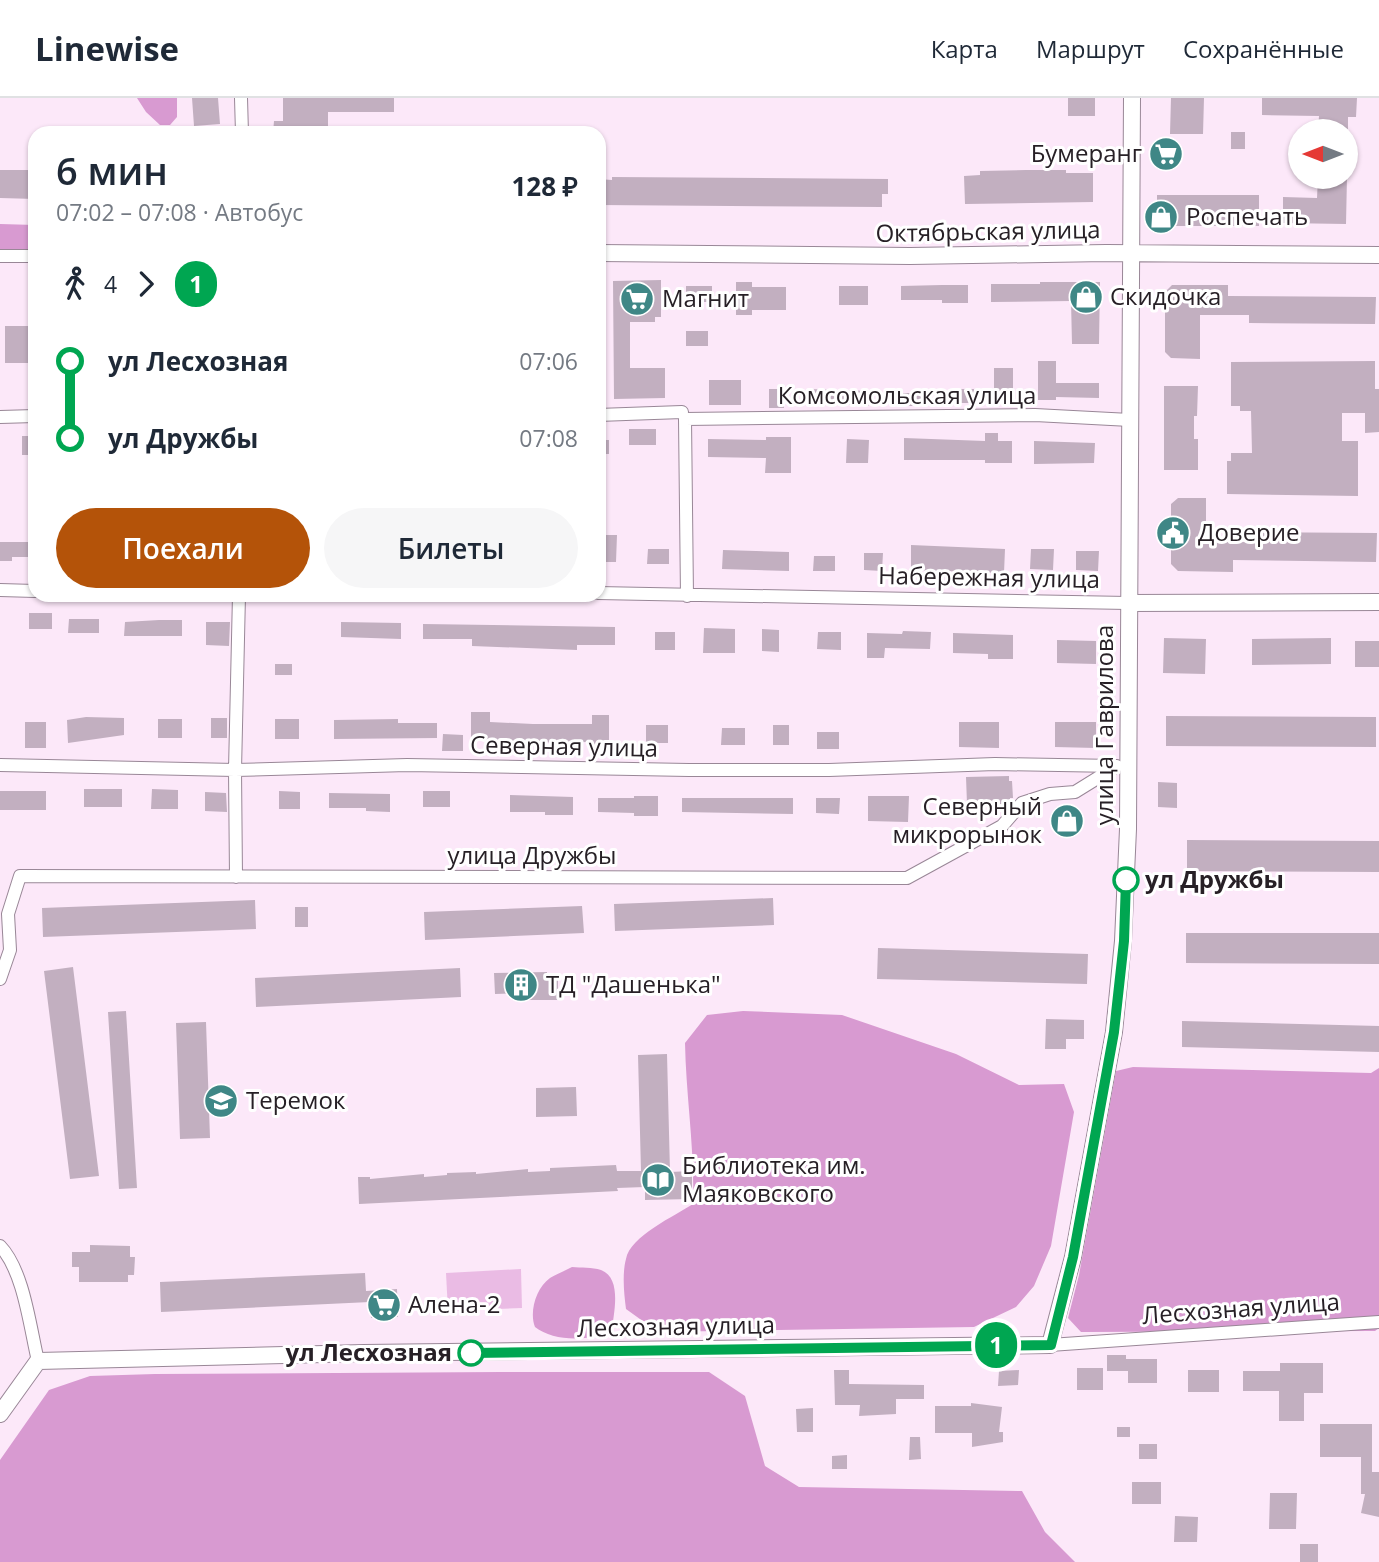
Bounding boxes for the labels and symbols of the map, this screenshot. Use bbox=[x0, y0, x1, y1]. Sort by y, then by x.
north arrow bbox=[1288, 119, 1358, 189]
supermarket icon: Бумеранг bbox=[1147, 135, 1185, 173]
place label: Бумеранг bbox=[1031, 136, 1142, 169]
shop icon: Роспечать bbox=[1142, 198, 1180, 236]
place label: Роспечать bbox=[1186, 199, 1308, 232]
street label: Октябрьская улица bbox=[875, 212, 1101, 249]
shop icon: Скидочка bbox=[1067, 278, 1105, 316]
place label: Скидочка bbox=[1110, 279, 1221, 312]
supermarket icon: Магнит bbox=[618, 280, 656, 318]
place label: Магнит bbox=[662, 281, 749, 314]
street label: Комсомольская улица bbox=[778, 378, 1036, 411]
public building icon: Доверие bbox=[1154, 514, 1192, 552]
place label: Доверие bbox=[1198, 515, 1300, 548]
street label: Набережная улица bbox=[878, 558, 1100, 595]
street label: улица Гаврилова bbox=[1087, 625, 1120, 825]
street label: Северная улица bbox=[470, 727, 658, 764]
place label: Северный микрорынок bbox=[892, 789, 1043, 850]
shop icon: Северный микрорынок bbox=[1048, 802, 1086, 840]
street label: улица Дружбы bbox=[447, 838, 617, 871]
place label: ул Дружбы bbox=[1145, 862, 1284, 895]
marker: ул Дружбы bbox=[1113, 867, 1139, 893]
building icon: ТД "Дашенька" bbox=[502, 966, 540, 1004]
place label: ТД "Дашенька" bbox=[546, 967, 721, 1000]
school or university icon: Теремок bbox=[202, 1082, 240, 1120]
place label: Теремок bbox=[246, 1083, 346, 1116]
place label: Библиотека им. Маяковского bbox=[682, 1148, 866, 1209]
library icon: Библиотека им. Маяковского bbox=[639, 1161, 677, 1199]
street label: Лесхозная улица bbox=[1141, 1284, 1341, 1331]
supermarket icon: Алена-2 bbox=[365, 1286, 403, 1324]
place label: Алена-2 bbox=[408, 1287, 500, 1320]
street label: Лесхозная улица bbox=[577, 1307, 775, 1344]
line badge: 1 bbox=[973, 1322, 1019, 1368]
place label: ул Лесхозная bbox=[286, 1335, 452, 1368]
marker: ул Лесхозная bbox=[458, 1340, 484, 1366]

